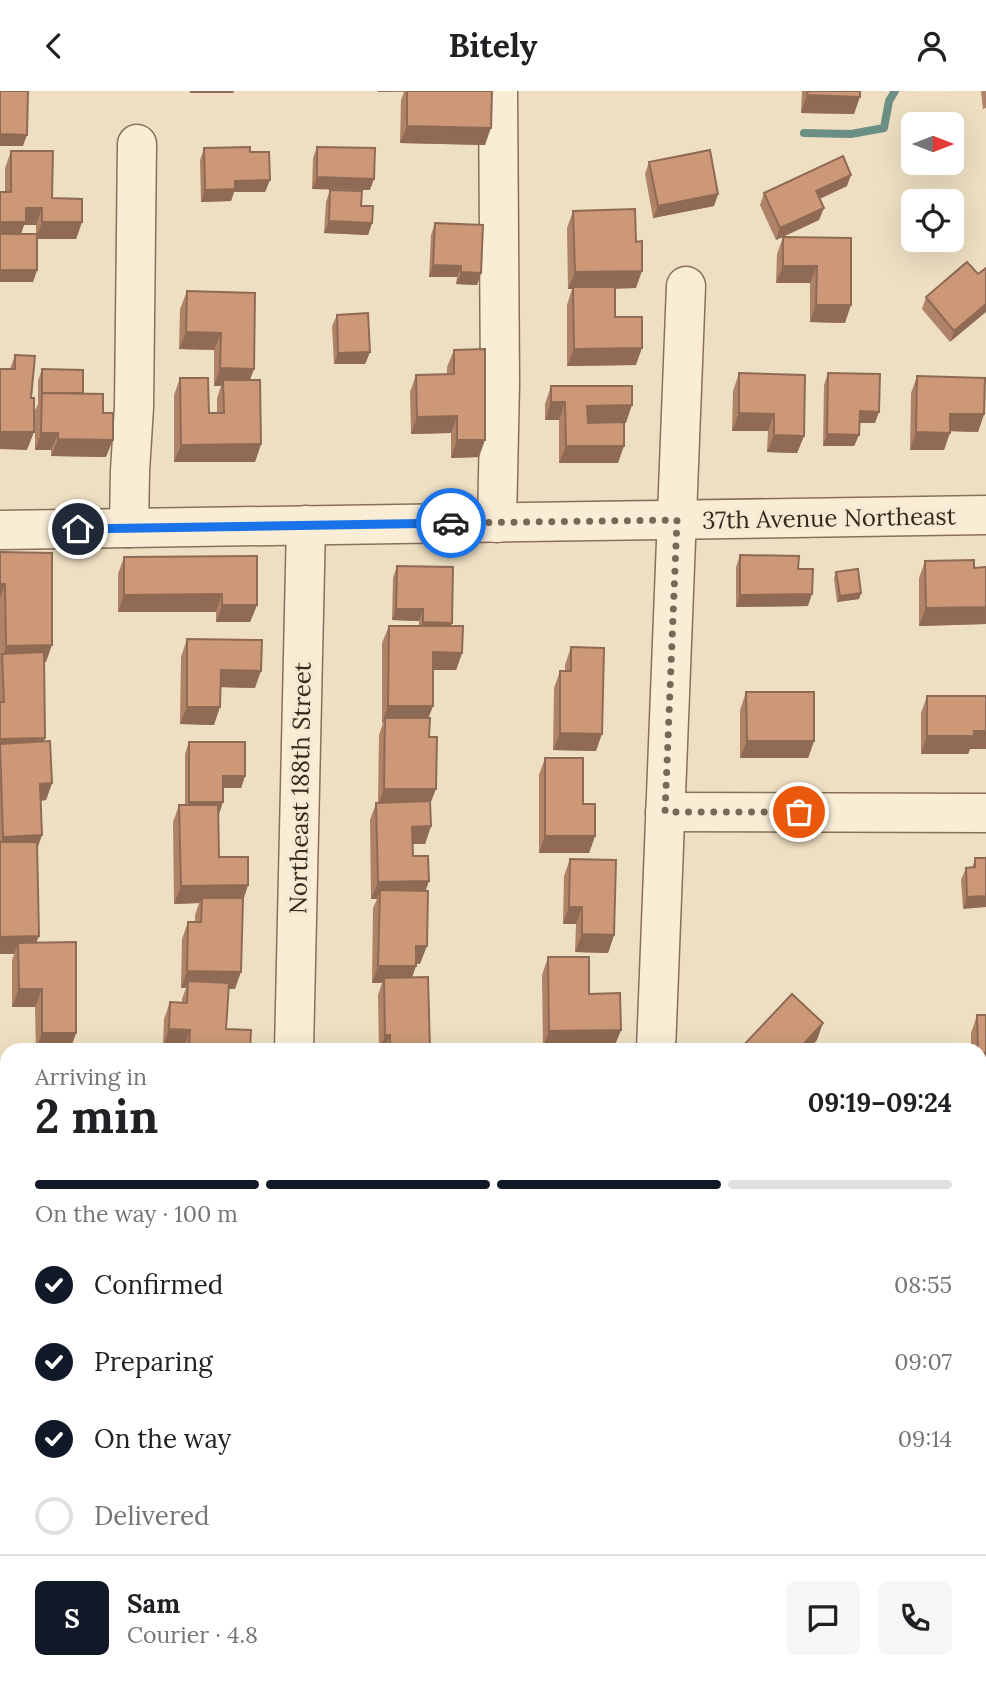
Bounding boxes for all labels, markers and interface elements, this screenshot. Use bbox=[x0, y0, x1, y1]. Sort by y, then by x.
text: Bitely bbox=[449, 25, 537, 66]
icon: back bbox=[35, 27, 73, 65]
icon: person bbox=[913, 27, 951, 65]
north arrow bbox=[901, 112, 964, 175]
map controls bbox=[901, 112, 964, 252]
button: locate bbox=[901, 189, 964, 252]
courier bbox=[416, 488, 486, 558]
pin bbox=[48, 499, 108, 559]
street label: 37th Avenue Northeast bbox=[702, 500, 957, 536]
icon: car bbox=[432, 504, 470, 542]
icon: home bbox=[59, 510, 97, 548]
street label: Northeast 188th Street bbox=[282, 661, 318, 914]
pin bbox=[769, 782, 829, 842]
icon: bag bbox=[780, 793, 818, 831]
text: Arriving in bbox=[35, 1062, 147, 1091]
text: 09:19–09:24 bbox=[808, 1086, 952, 1119]
text: 2 min bbox=[35, 1087, 158, 1146]
text: On the way · 100 m bbox=[35, 1199, 238, 1228]
icon: check bbox=[35, 1266, 73, 1304]
text: Confirmed bbox=[94, 1268, 223, 1301]
text: 08:55 bbox=[894, 1270, 952, 1299]
icon: check bbox=[35, 1343, 73, 1381]
text: Preparing bbox=[94, 1345, 213, 1378]
text: 09:07 bbox=[894, 1347, 952, 1376]
icon: check bbox=[35, 1420, 73, 1458]
text: On the way bbox=[94, 1422, 231, 1455]
text: 09:14 bbox=[898, 1424, 952, 1453]
text: Delivered bbox=[94, 1499, 210, 1532]
button: chat bbox=[786, 1581, 860, 1655]
button: phone bbox=[878, 1581, 952, 1655]
text: Sam bbox=[127, 1587, 180, 1620]
text: S bbox=[64, 1602, 80, 1635]
text: Courier · 4.8 bbox=[127, 1620, 258, 1649]

